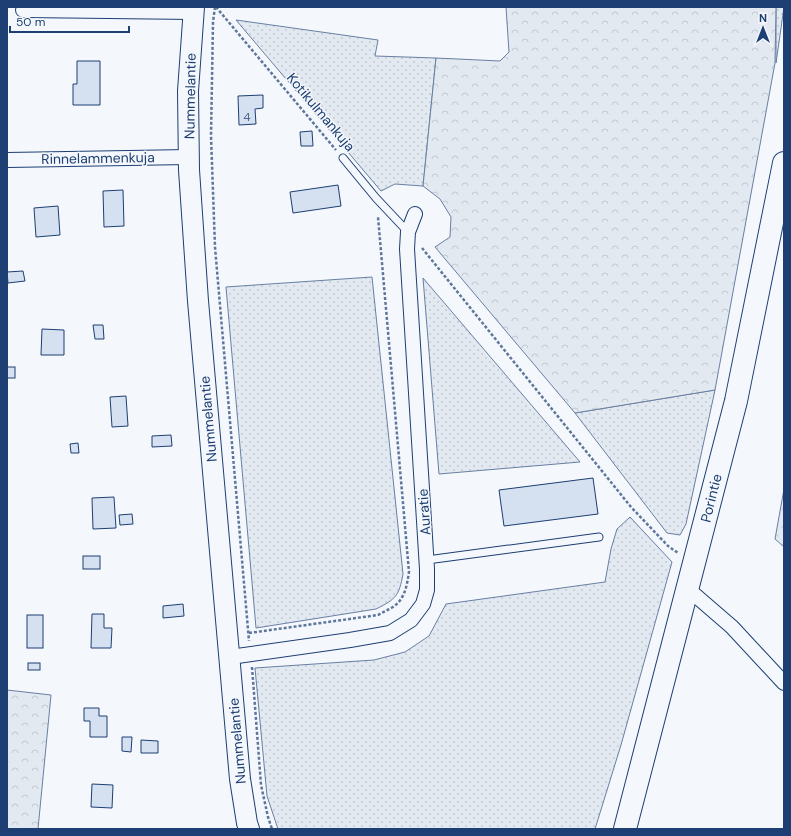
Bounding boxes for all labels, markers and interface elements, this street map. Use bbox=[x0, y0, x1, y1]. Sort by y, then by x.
scale bar bbox=[10, 8, 129, 34]
north arrow bbox=[743, 8, 783, 48]
text: N bbox=[759, 11, 767, 25]
text: 50 m bbox=[16, 14, 45, 30]
street label: Nummelantie bbox=[180, 53, 200, 139]
street label: Kotikulmankuja bbox=[283, 69, 359, 155]
house number: 4 bbox=[243, 109, 251, 125]
street label: Rinnelammenkuja bbox=[41, 148, 155, 168]
street label: Nummelantie bbox=[195, 375, 221, 463]
street label: Porintie bbox=[696, 472, 726, 524]
street label: Auratie bbox=[413, 488, 435, 536]
street label: Nummelantie bbox=[224, 697, 250, 785]

